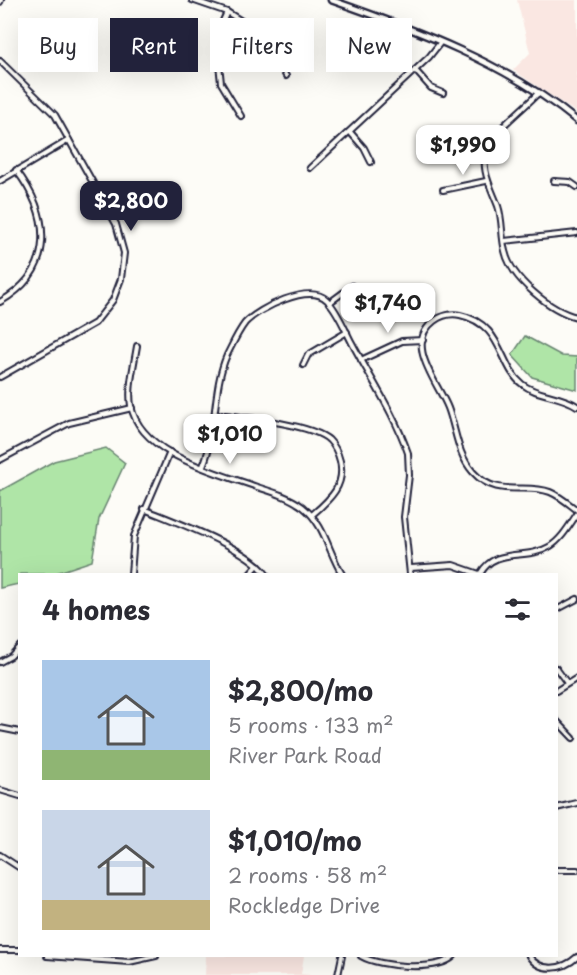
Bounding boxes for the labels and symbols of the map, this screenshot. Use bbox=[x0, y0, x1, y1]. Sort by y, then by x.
pin: $1,990 bbox=[414, 125, 512, 176]
pin: $2,800 bbox=[82, 181, 180, 232]
pin: $1,740 bbox=[339, 283, 437, 334]
pin: $1,010 bbox=[181, 414, 279, 465]

